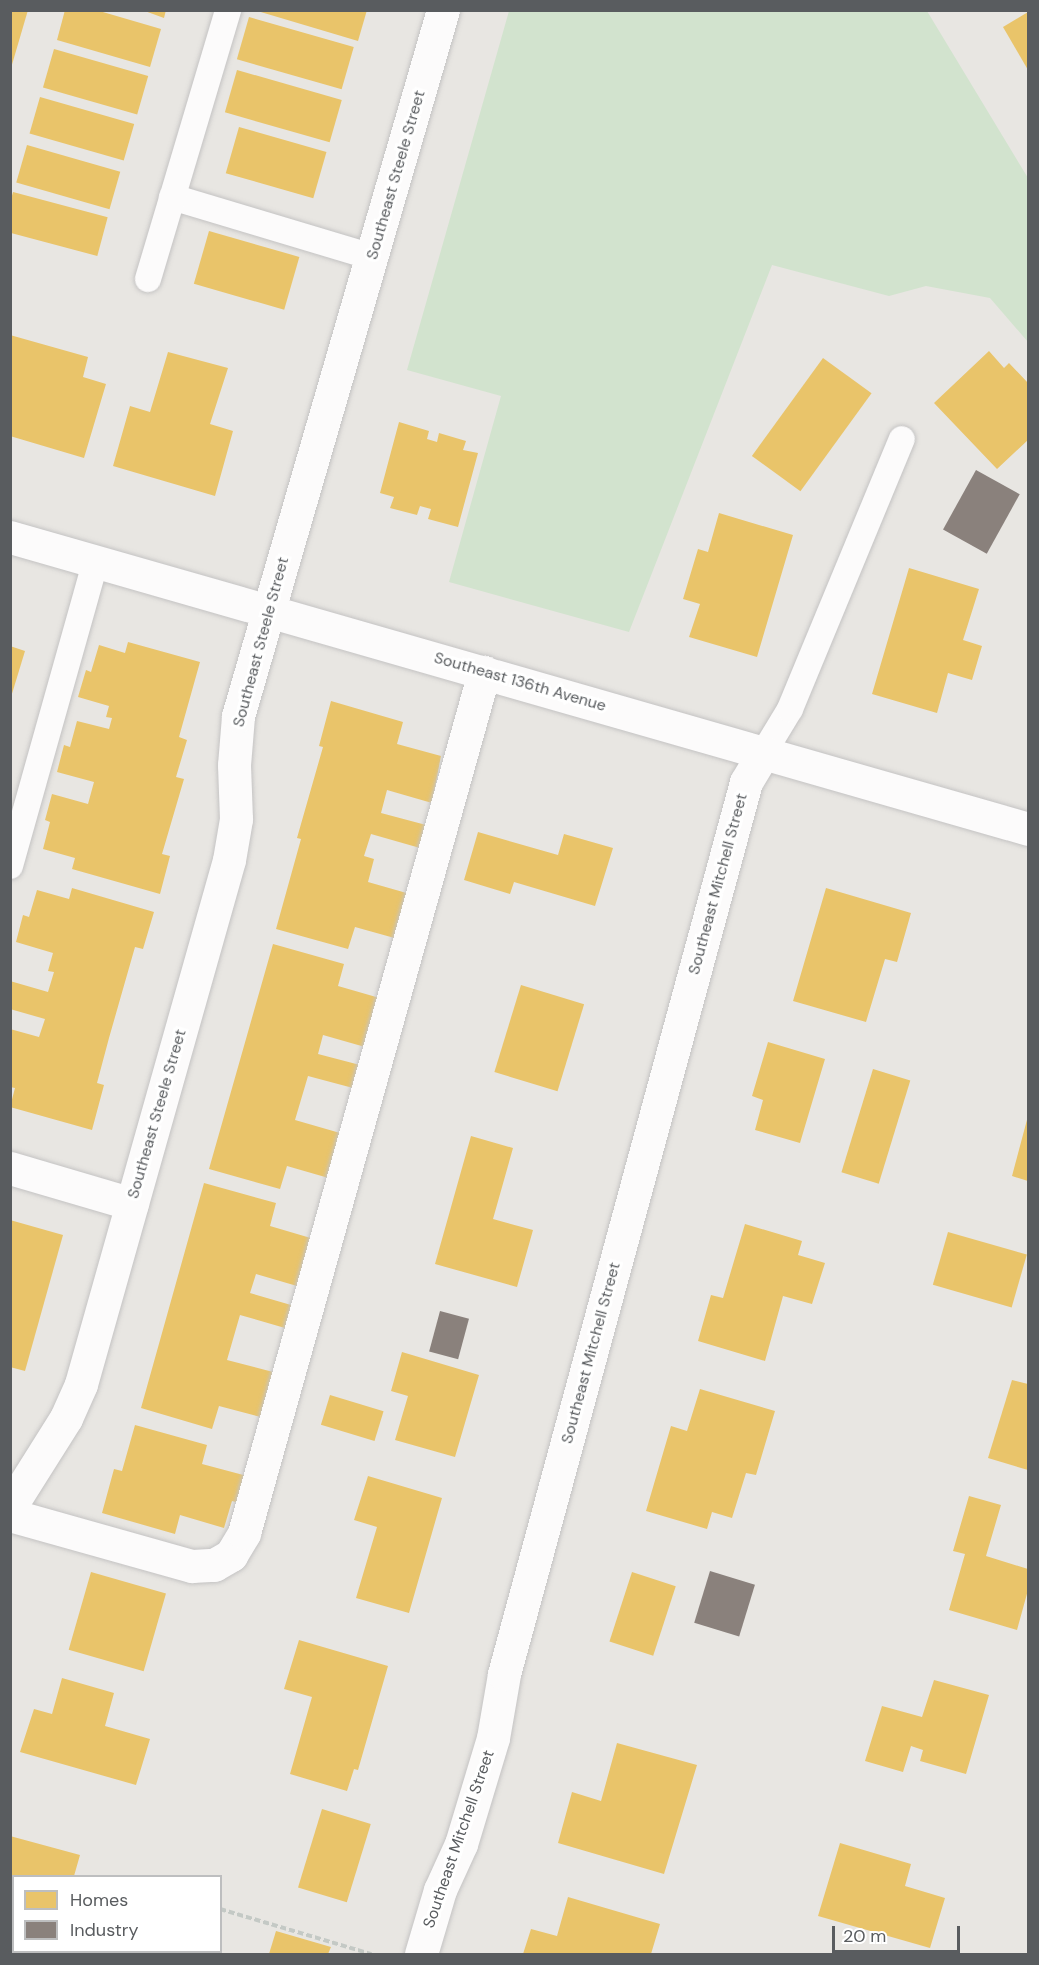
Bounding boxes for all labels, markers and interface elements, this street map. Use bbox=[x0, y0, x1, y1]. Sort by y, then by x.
street label: Southeast Steele Street bbox=[363, 88, 429, 262]
street label: Southeast Steele Street bbox=[229, 555, 293, 729]
street label: Southeast 136th Avenue bbox=[432, 648, 608, 716]
street label: Southeast Mitchell Street bbox=[685, 791, 751, 977]
street label: Southeast Steele Street bbox=[124, 1027, 190, 1201]
street label: Southeast Mitchell Street bbox=[558, 1260, 624, 1446]
street label: Southeast Mitchell Street bbox=[419, 1748, 499, 1930]
legend bbox=[12, 1875, 222, 1953]
text: Homes bbox=[70, 1888, 128, 1912]
scale bar bbox=[835, 1914, 962, 1952]
text: Industry bbox=[70, 1918, 139, 1942]
text: 20 m bbox=[843, 1924, 886, 1948]

